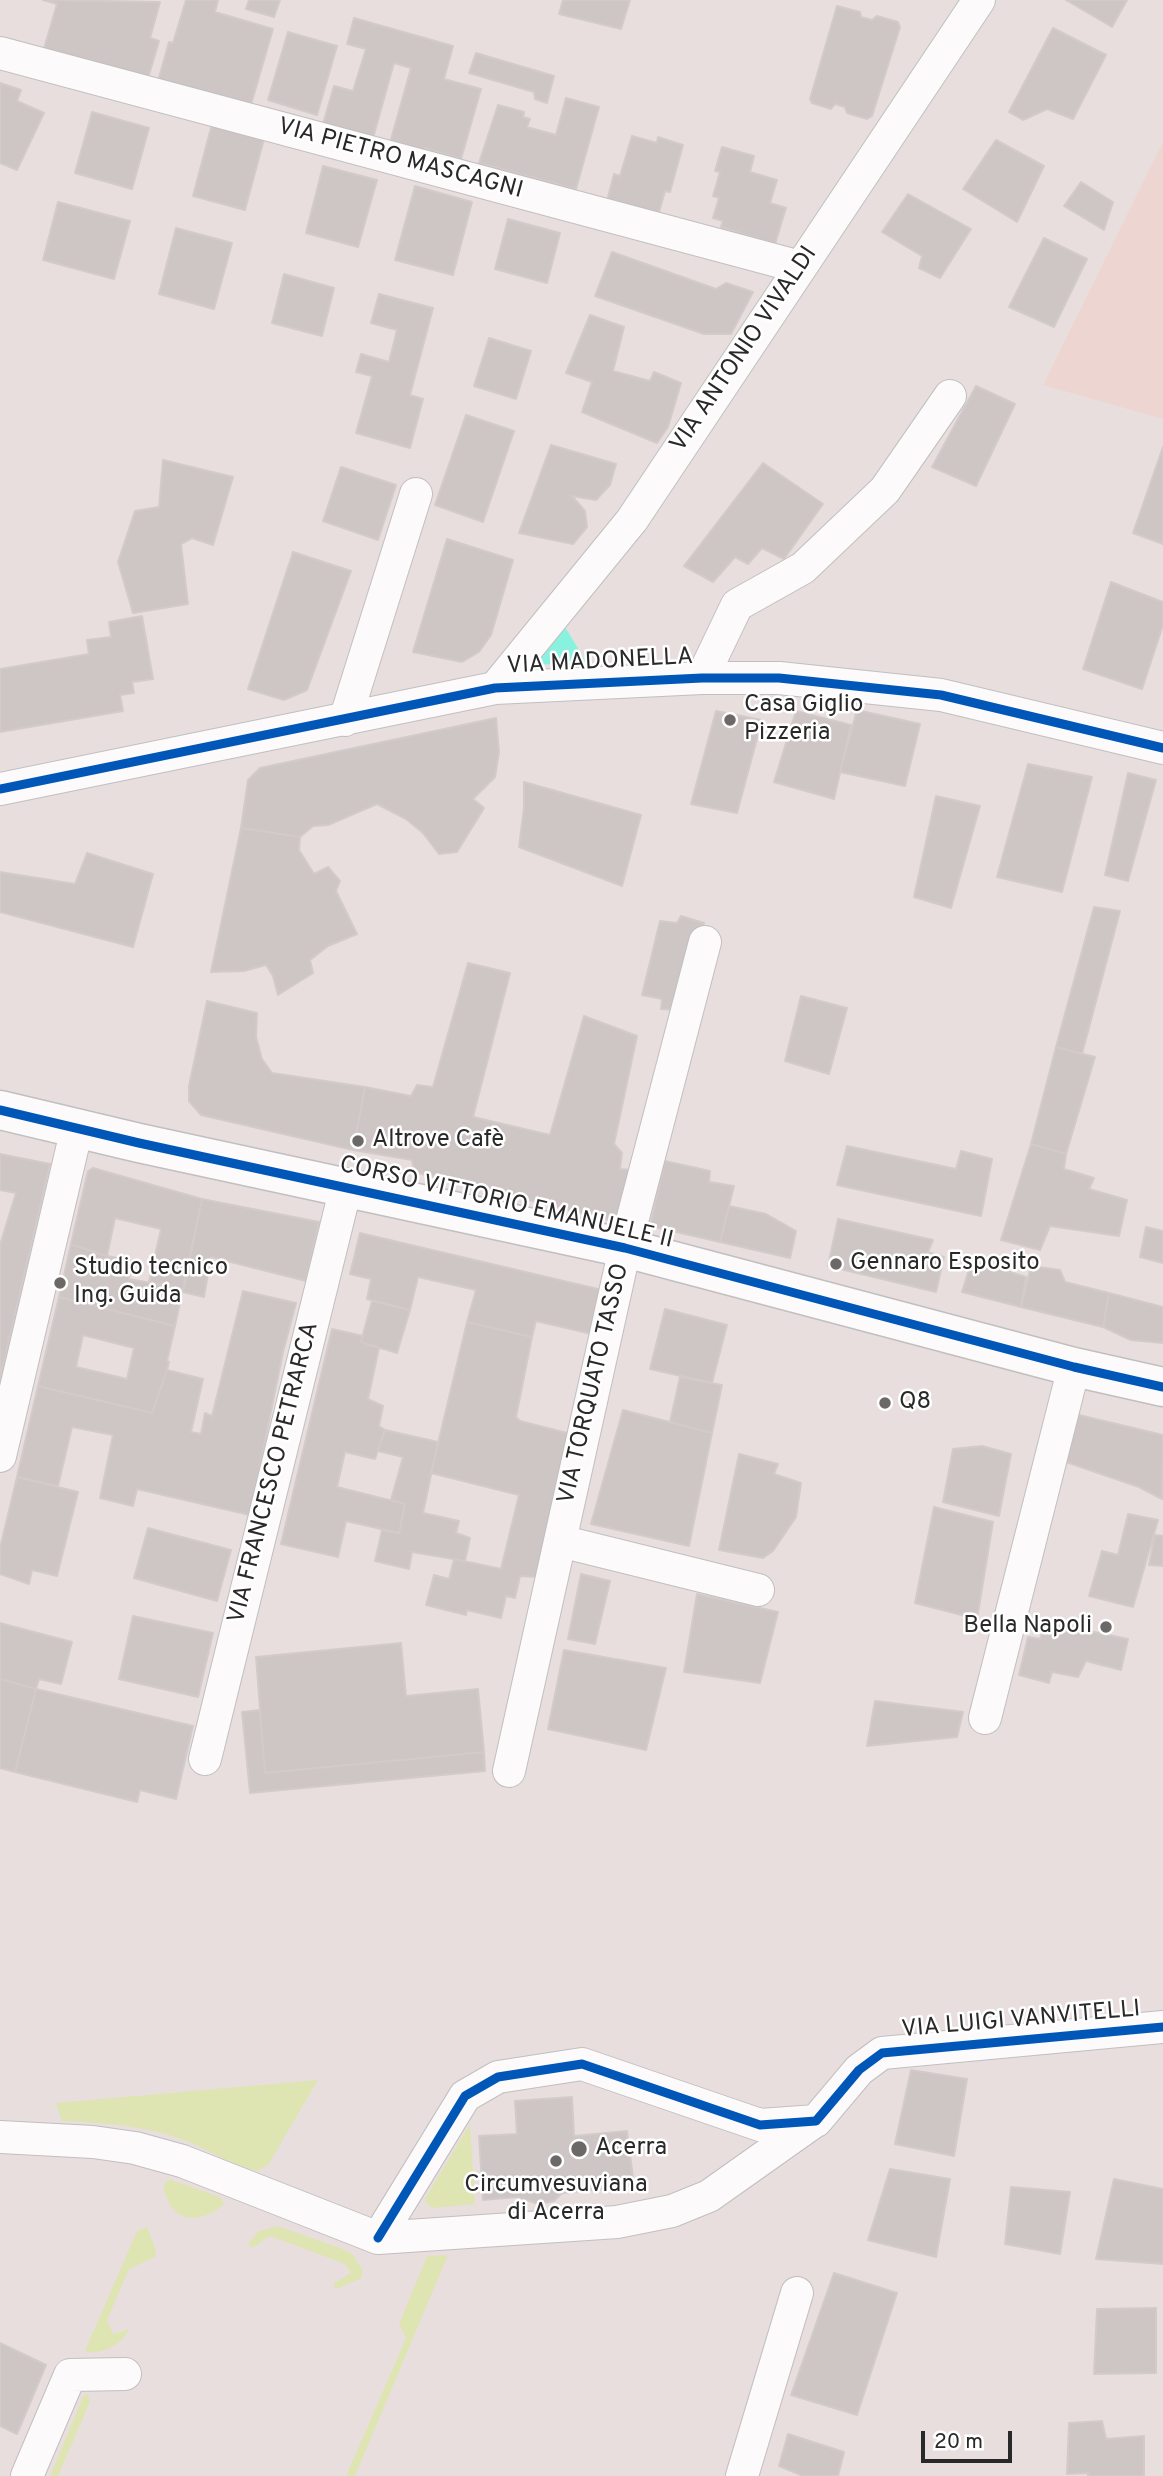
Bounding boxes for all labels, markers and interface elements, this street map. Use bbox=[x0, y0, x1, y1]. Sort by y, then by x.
street label: VIA PIETRO MASCAGNI bbox=[274, 113, 526, 207]
street label: VIA ANTONIO VIVALDI bbox=[665, 242, 825, 458]
street label: VIA MADONELLA bbox=[506, 644, 694, 682]
place label: Casa Giglio Pizzeria bbox=[744, 692, 863, 748]
marker: Casa Giglio Pizzeria bbox=[722, 712, 738, 728]
place label: Altrove Cafè bbox=[372, 1127, 504, 1155]
marker: Altrove Cafè bbox=[350, 1133, 366, 1149]
street label: CORSO VITTORIO EMANUELE II bbox=[336, 1152, 676, 1256]
place label: Gennaro Esposito bbox=[850, 1250, 1040, 1278]
place label: Studio tecnico Ing. Guida bbox=[74, 1255, 228, 1311]
marker: Gennaro Esposito bbox=[828, 1256, 844, 1272]
street label: VIA TORQUATO TASSO bbox=[553, 1261, 637, 1507]
marker: Studio tecnico Ing. Guida bbox=[52, 1275, 68, 1291]
street label: VIA FRANCESCO PETRARCA bbox=[224, 1319, 326, 1627]
place label: Q8 bbox=[899, 1389, 931, 1417]
marker: Q8 bbox=[877, 1395, 893, 1411]
place label: Bella Napoli bbox=[963, 1613, 1092, 1641]
marker: Bella Napoli bbox=[1098, 1619, 1114, 1635]
street label: VIA LUIGI VANVITELLI bbox=[900, 1996, 1142, 2046]
place label: Acerra bbox=[595, 2135, 667, 2163]
marker: Acerra bbox=[569, 2139, 589, 2159]
marker: Circumvesuviana di Acerra bbox=[548, 2153, 564, 2169]
place label: Circumvesuviana di Acerra bbox=[464, 2172, 648, 2228]
scale bar bbox=[925, 2416, 1016, 2460]
text: 20 m bbox=[934, 2429, 983, 2456]

